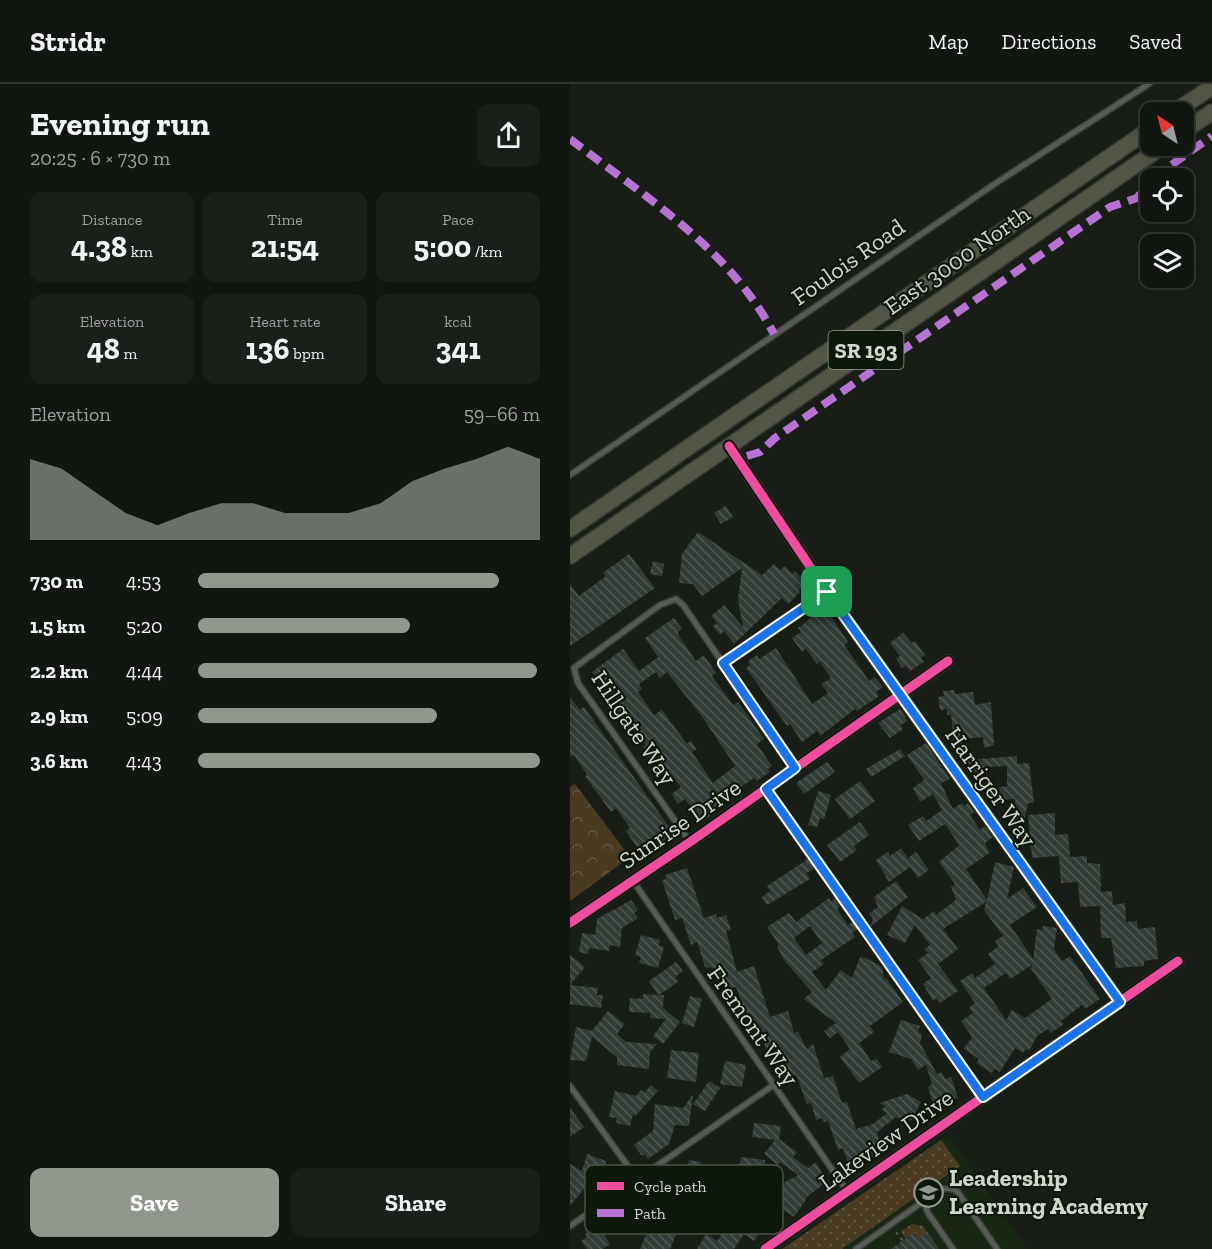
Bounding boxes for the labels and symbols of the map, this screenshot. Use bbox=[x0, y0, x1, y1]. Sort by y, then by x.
north arrow bbox=[1140, 102, 1194, 156]
street label: East 3000 North bbox=[878, 198, 1036, 321]
street label: Foulois Road bbox=[785, 212, 910, 311]
road number: SR 193 bbox=[828, 331, 904, 369]
pin bbox=[801, 566, 852, 617]
street label: Hillgate Way bbox=[586, 665, 684, 791]
street label: Harriger Way bbox=[939, 721, 1044, 853]
street label: Sunrise Drive bbox=[613, 772, 746, 875]
street label: Fremont Way bbox=[701, 960, 806, 1092]
street label: Lakeview Drive bbox=[813, 1083, 958, 1197]
place label: Leadership Learning Academy bbox=[949, 1163, 1148, 1220]
legend bbox=[585, 1165, 783, 1234]
school or university icon: Leadership Learning Academy bbox=[912, 1176, 944, 1208]
text: Cycle path bbox=[634, 1177, 707, 1196]
text: Path bbox=[634, 1204, 666, 1223]

